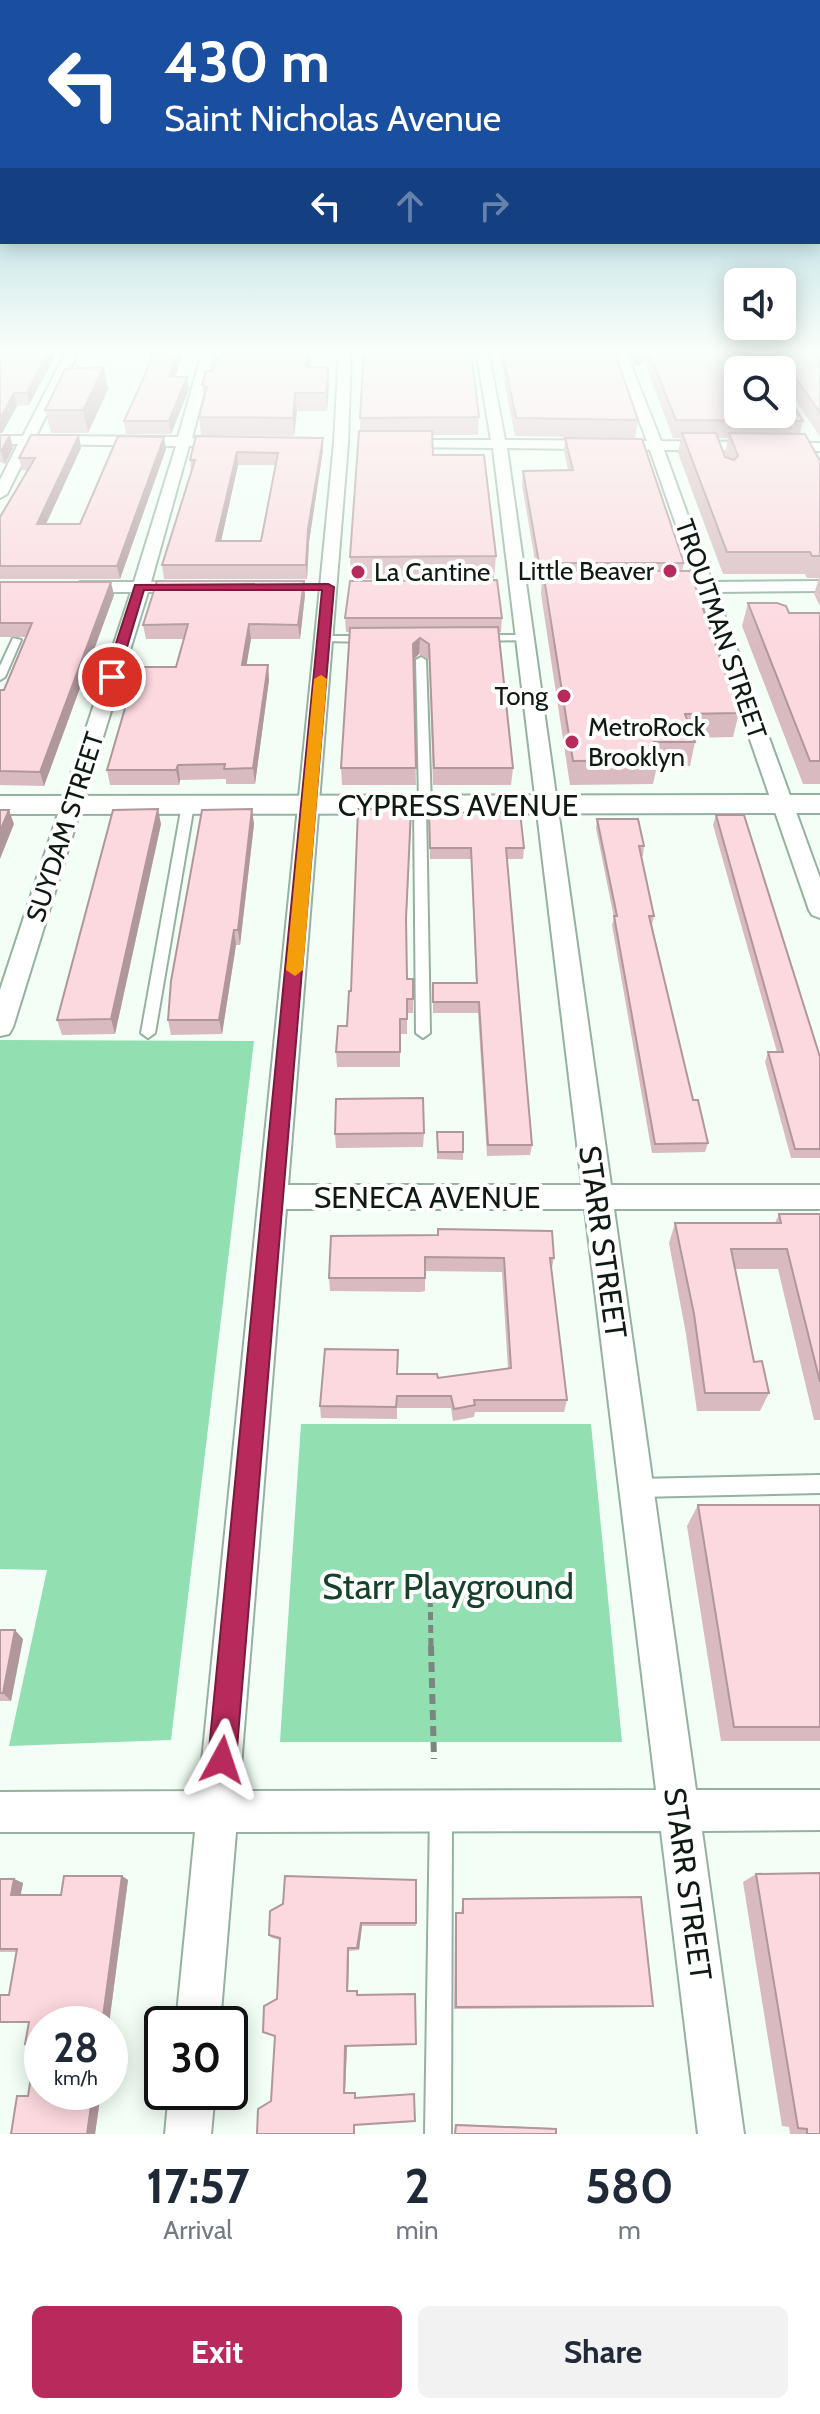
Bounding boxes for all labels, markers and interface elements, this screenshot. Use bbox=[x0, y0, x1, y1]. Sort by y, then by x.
text: 430 m bbox=[164, 28, 330, 96]
icon: left bbox=[32, 32, 136, 136]
text: Saint Nicholas Avenue bbox=[164, 96, 501, 140]
icon: left bbox=[304, 184, 348, 228]
icon: ahead bbox=[388, 184, 432, 228]
icon: right bbox=[472, 184, 516, 228]
map controls bbox=[724, 268, 796, 428]
button: sound bbox=[724, 268, 796, 340]
button: search bbox=[724, 356, 796, 428]
street label: TROUTMAN STREET bbox=[668, 515, 774, 743]
place label: Little Beaver bbox=[518, 555, 655, 587]
place label: La Cantine bbox=[374, 556, 490, 588]
marker: Little Beaver bbox=[661, 562, 679, 580]
marker: La Cantine bbox=[349, 563, 367, 581]
pin bbox=[78, 643, 146, 711]
icon: arrive bbox=[90, 655, 134, 699]
place label: Tong bbox=[494, 680, 549, 712]
marker: Tong bbox=[555, 687, 573, 705]
place label: MetroRock Brooklyn bbox=[588, 711, 706, 773]
street label: SUYDAM STREET bbox=[19, 728, 111, 926]
marker: MetroRock Brooklyn bbox=[563, 733, 581, 751]
street label: CYPRESS AVENUE bbox=[338, 787, 578, 824]
street label: STARR STREET bbox=[571, 1143, 635, 1341]
street label: SENECA AVENUE bbox=[314, 1179, 540, 1216]
park label: Starr Playground bbox=[322, 1564, 574, 1608]
position arrow bbox=[180, 1718, 264, 1802]
street label: STARR STREET bbox=[656, 1785, 720, 1983]
speed limit sign: 30 bbox=[144, 2006, 248, 2110]
text: 28 bbox=[53, 2023, 99, 2072]
text: km/h bbox=[54, 2066, 98, 2090]
text: 17:57 bbox=[146, 2157, 249, 2215]
text: 2 bbox=[405, 2157, 430, 2215]
text: 580 bbox=[585, 2157, 674, 2215]
text: Arrival bbox=[163, 2214, 233, 2246]
text: min bbox=[396, 2214, 439, 2246]
text: m bbox=[618, 2214, 641, 2246]
button: Exit bbox=[32, 2306, 402, 2398]
button: Share bbox=[418, 2306, 788, 2398]

